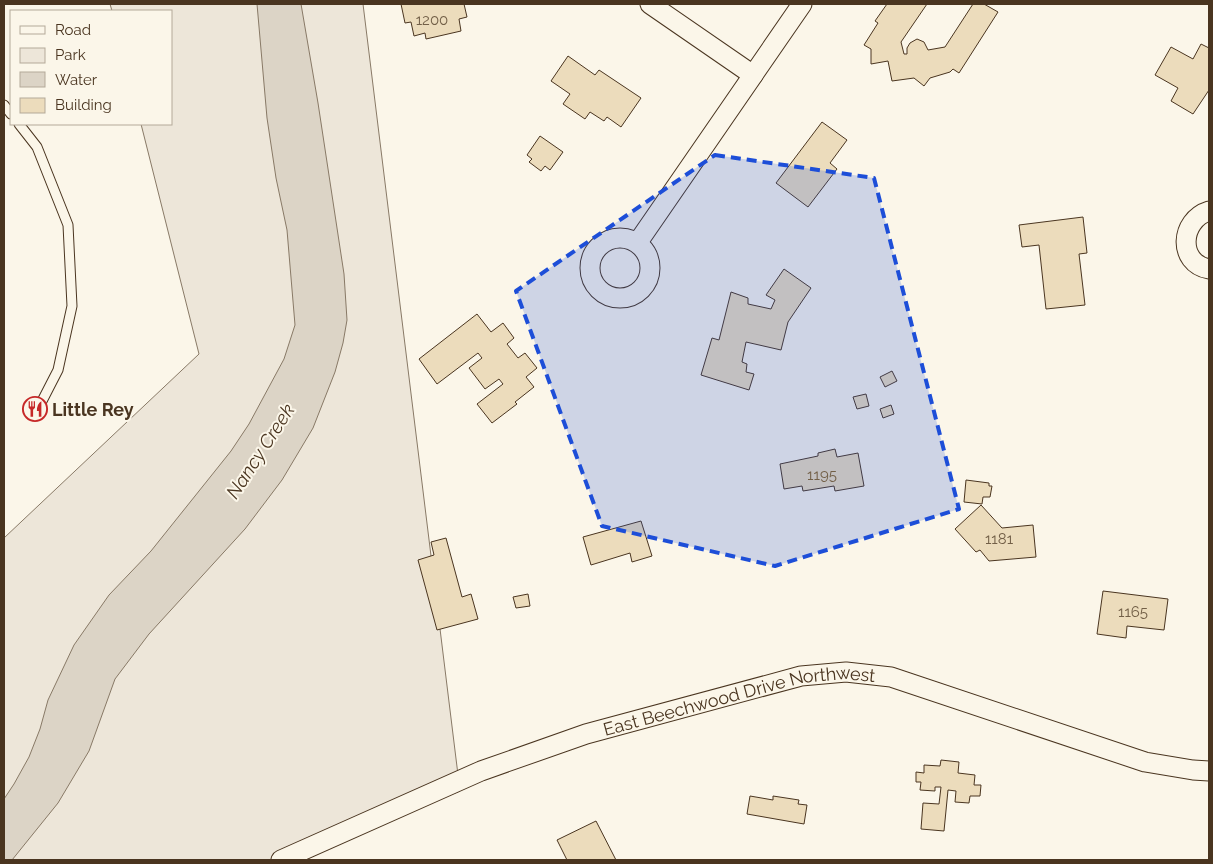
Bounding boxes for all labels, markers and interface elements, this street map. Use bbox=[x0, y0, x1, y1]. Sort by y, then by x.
legend bbox=[10, 10, 172, 125]
house number: 1200 bbox=[416, 11, 448, 29]
text: Road bbox=[55, 21, 91, 39]
text: Park bbox=[55, 46, 86, 64]
text: Water bbox=[55, 71, 98, 89]
text: Building bbox=[55, 96, 112, 114]
restaurant icon: Little Rey bbox=[22, 396, 48, 422]
place label: Little Rey bbox=[52, 399, 134, 420]
water label: Nancy Creek bbox=[221, 399, 299, 503]
house number: 1195 bbox=[807, 466, 837, 484]
house number: 1181 bbox=[985, 530, 1014, 548]
house number: 1165 bbox=[1118, 603, 1148, 621]
street label: East Beechwood Drive Northwest bbox=[601, 661, 877, 739]

